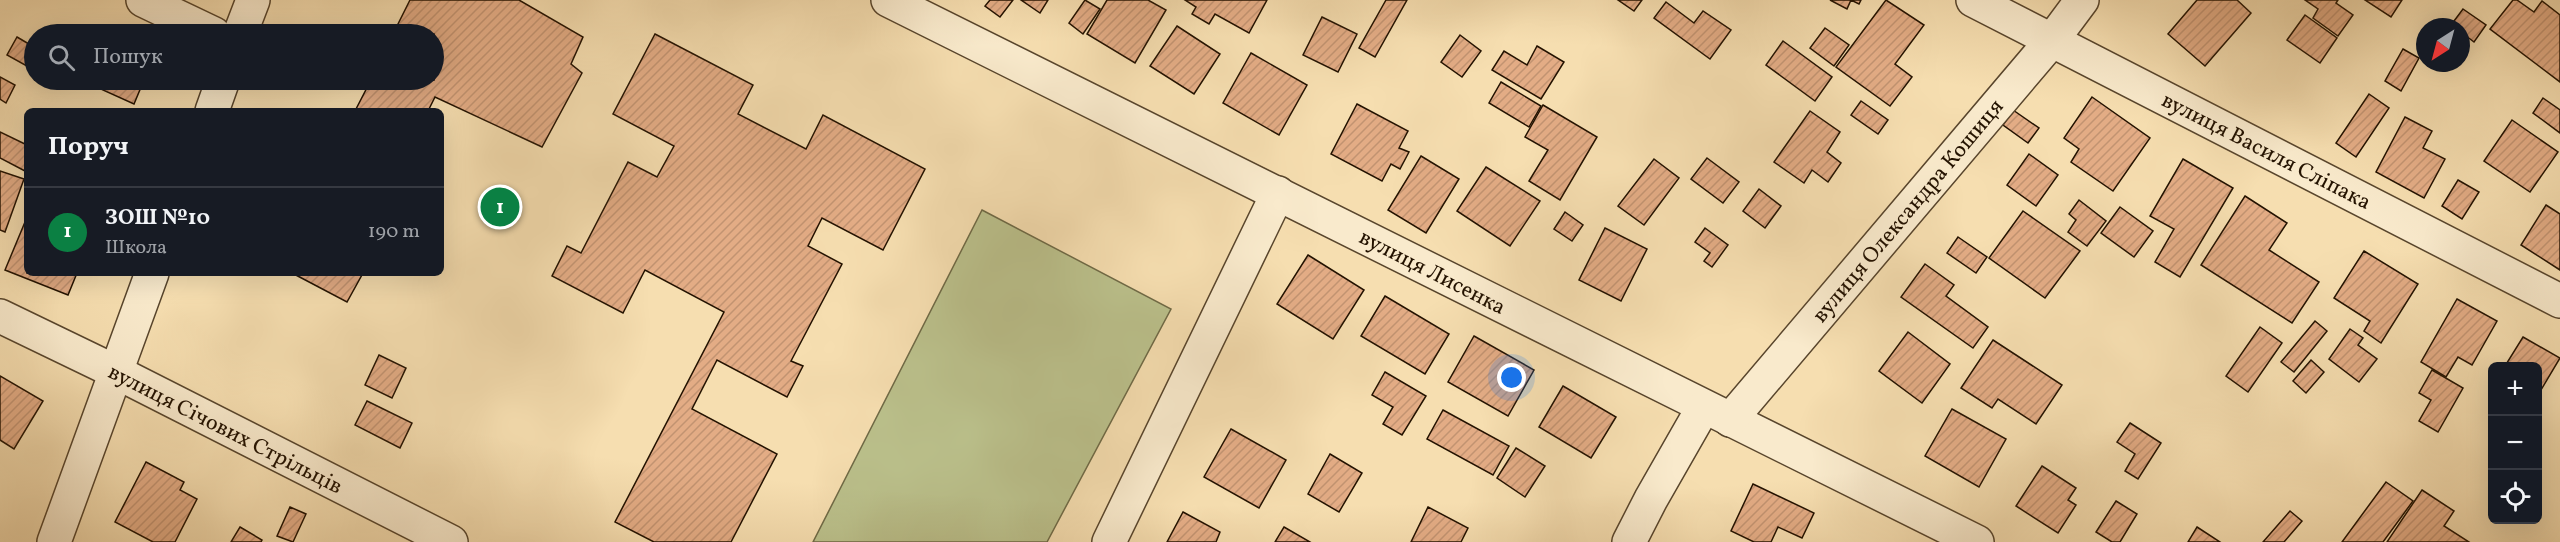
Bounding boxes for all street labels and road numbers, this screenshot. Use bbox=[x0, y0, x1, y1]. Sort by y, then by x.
street label: вулиця Василя Сліпака bbox=[2156, 86, 2376, 219]
street label: вулиця Олександра Кошиця bbox=[1806, 93, 2012, 330]
street label: вулиця Лисенка bbox=[1353, 223, 1511, 324]
street label: вулиця Січових Стрільців bbox=[102, 358, 348, 503]

